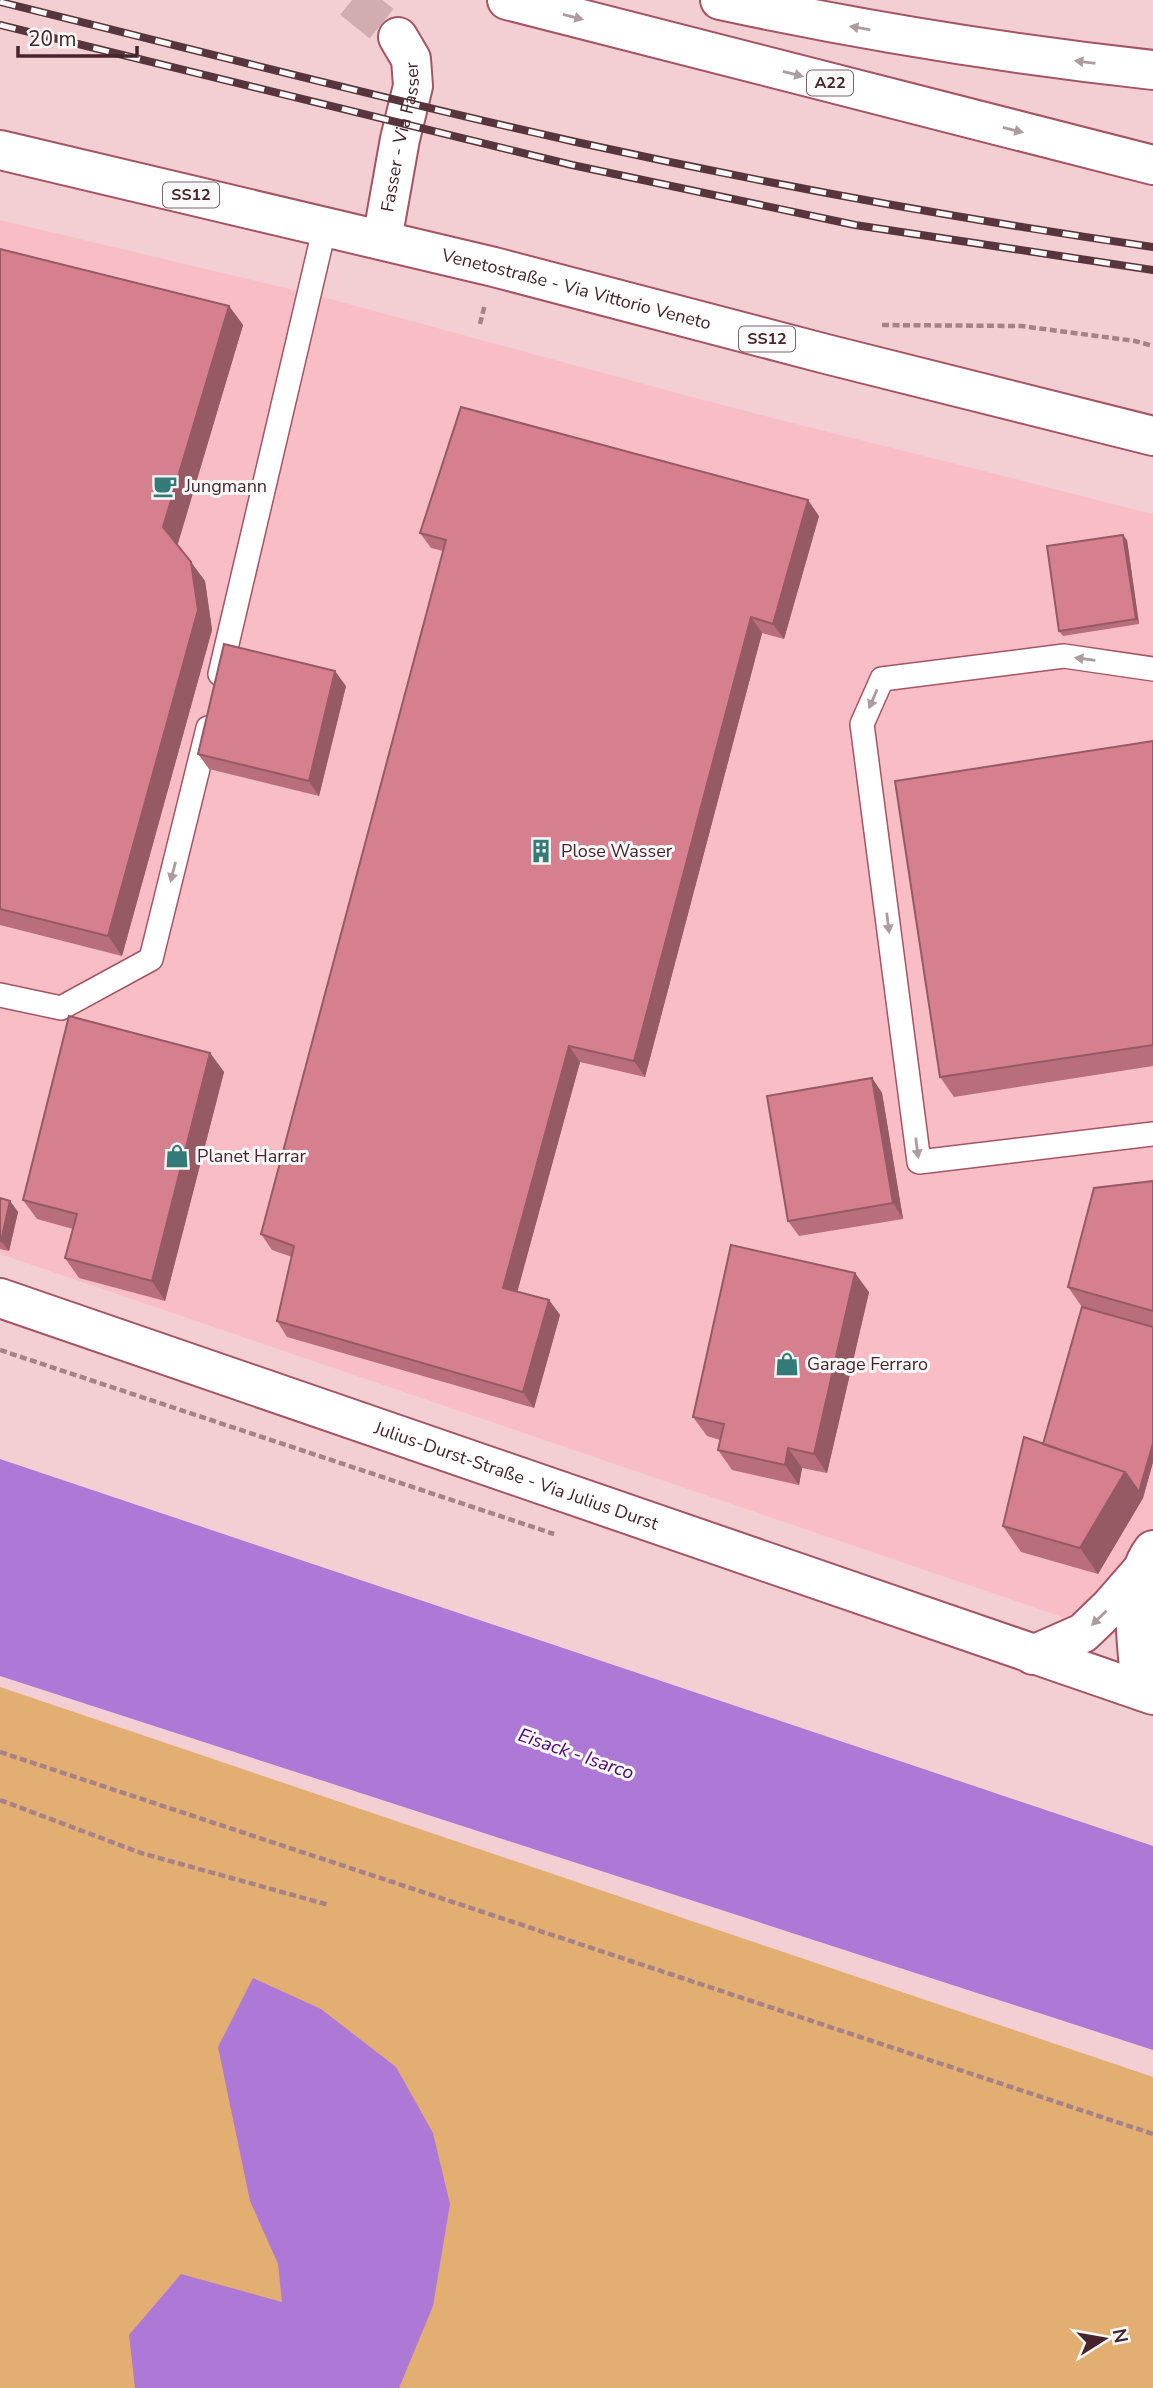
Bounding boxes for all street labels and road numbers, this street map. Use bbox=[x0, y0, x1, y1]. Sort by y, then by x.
street label: Fasser - Via Fasser bbox=[375, 61, 425, 214]
road number: A22 bbox=[807, 71, 853, 96]
road number: SS12 bbox=[163, 182, 219, 208]
street label: Venetostraße - Via Vittorio Veneto bbox=[438, 243, 714, 335]
road number: SS12 bbox=[739, 326, 795, 352]
street label: Julius-Durst-Straße - Via Julius Durst bbox=[370, 1415, 662, 1536]

